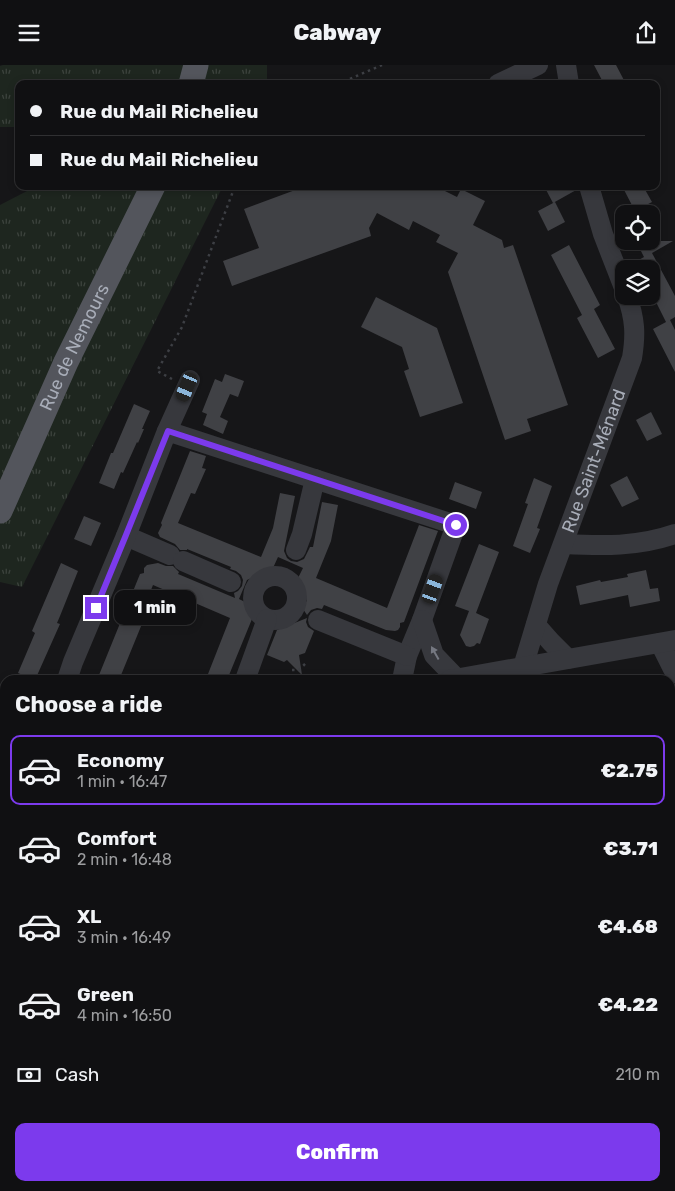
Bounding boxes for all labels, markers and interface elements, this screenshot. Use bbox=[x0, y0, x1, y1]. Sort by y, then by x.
icon: menu bbox=[15, 19, 43, 47]
text: Cabway bbox=[294, 19, 381, 46]
icon: share bbox=[632, 19, 660, 47]
text: Rue du Mail Richelieu bbox=[60, 100, 258, 123]
text: Rue du Mail Richelieu bbox=[60, 148, 258, 171]
map controls bbox=[615, 205, 660, 305]
button: locate bbox=[615, 205, 660, 250]
button: layers bbox=[615, 260, 660, 305]
street label: Rue de Nemours bbox=[35, 280, 114, 414]
car bbox=[174, 370, 199, 404]
street label: Rue Saint-Ménard bbox=[557, 386, 630, 536]
route start bbox=[445, 514, 467, 536]
car bbox=[420, 572, 445, 606]
callout: 1 min bbox=[114, 591, 196, 625]
route end bbox=[85, 597, 107, 619]
text: 1 min bbox=[134, 598, 176, 617]
one-way arrow bbox=[431, 645, 439, 660]
text: Choose a ride bbox=[15, 691, 162, 718]
icon: car bbox=[17, 748, 62, 793]
text: Economy bbox=[77, 749, 164, 772]
text: €2.75 bbox=[601, 759, 658, 782]
text: 1 min · 16:47 bbox=[77, 772, 167, 791]
icon: car bbox=[17, 826, 62, 871]
text: Comfort bbox=[77, 827, 157, 850]
text: €3.71 bbox=[603, 837, 658, 860]
text: 2 min · 16:48 bbox=[77, 850, 172, 869]
icon: car bbox=[17, 904, 62, 949]
text: XL bbox=[77, 905, 101, 928]
text: €4.68 bbox=[598, 915, 658, 938]
text: 3 min · 16:49 bbox=[77, 928, 171, 947]
icon: car bbox=[17, 982, 62, 1027]
text: Green bbox=[77, 983, 134, 1006]
text: €4.22 bbox=[598, 993, 658, 1016]
text: 4 min · 16:50 bbox=[77, 1006, 172, 1025]
icon: cash bbox=[15, 1061, 43, 1089]
text: Cash bbox=[55, 1063, 99, 1086]
text: 210 m bbox=[615, 1065, 660, 1084]
button: Confirm bbox=[15, 1123, 660, 1181]

